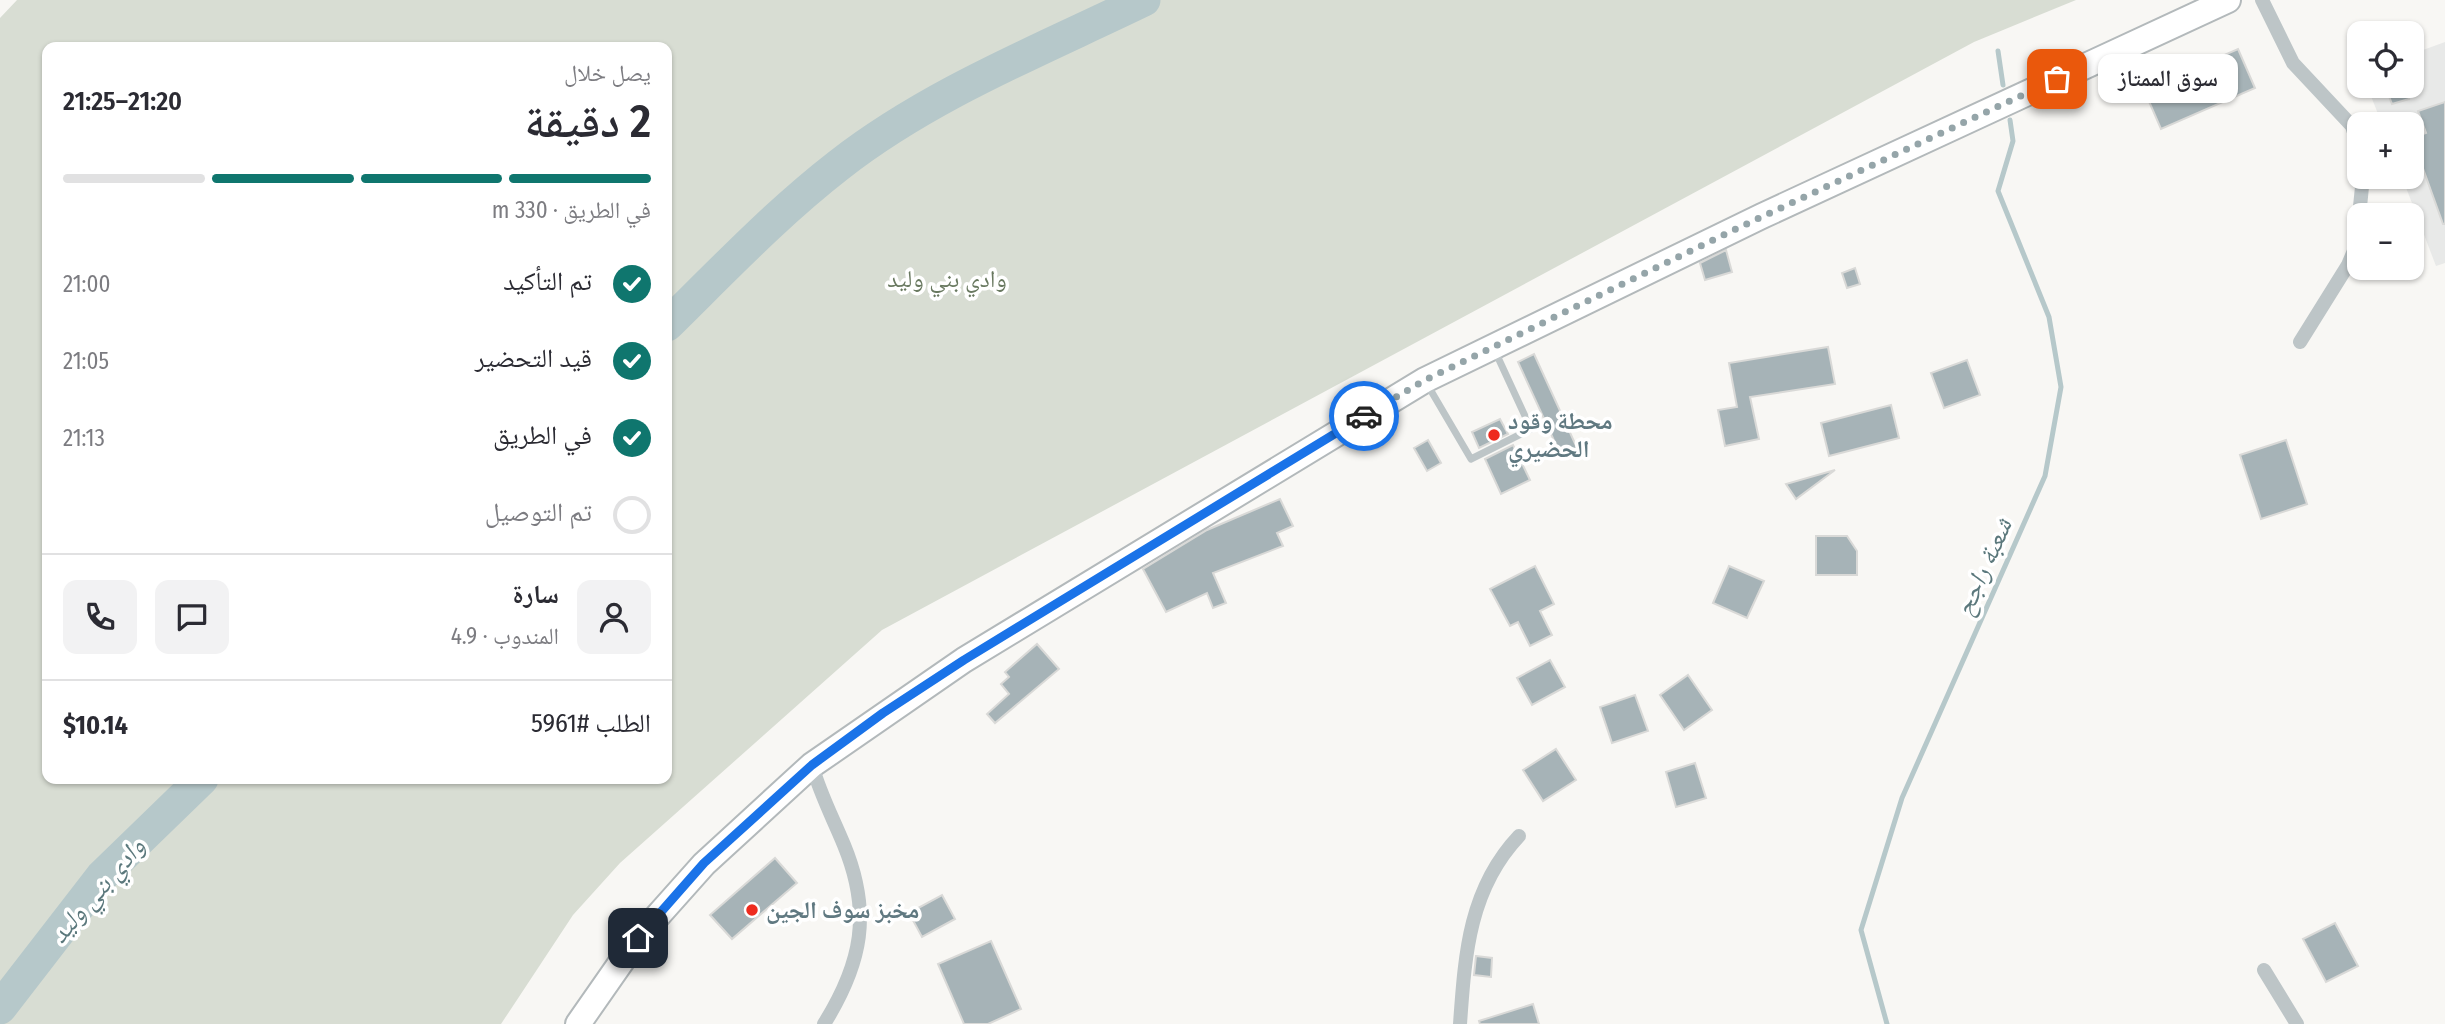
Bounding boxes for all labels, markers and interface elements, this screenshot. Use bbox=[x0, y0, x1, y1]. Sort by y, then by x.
map controls bbox=[2347, 21, 2424, 280]
button: locate bbox=[2347, 21, 2424, 98]
pin bbox=[2027, 49, 2087, 109]
callout: سوق الممتاز bbox=[2099, 55, 2239, 104]
text: يصل خلال bbox=[564, 59, 651, 87]
icon: bag bbox=[2038, 60, 2076, 98]
text: سوق الممتاز bbox=[2118, 64, 2218, 92]
text: 21:20–21:25 bbox=[63, 86, 182, 117]
text: 2 دقيقة bbox=[524, 94, 651, 149]
button: + bbox=[2347, 112, 2424, 189]
text: في الطريق · 330 m bbox=[492, 196, 651, 224]
button: − bbox=[2347, 203, 2424, 280]
icon: check bbox=[613, 265, 651, 303]
park label: وادي بني وليد bbox=[887, 265, 1007, 298]
text: تم التأكيد bbox=[503, 266, 592, 297]
text: 21:00 bbox=[63, 270, 110, 298]
icon: check bbox=[613, 342, 651, 380]
text: قيد التحضير bbox=[475, 343, 592, 374]
text: 21:05 bbox=[63, 347, 109, 375]
courier bbox=[1329, 381, 1399, 451]
icon: car bbox=[1345, 397, 1383, 435]
place label: محطة وقود الحضيري bbox=[1508, 407, 1613, 468]
icon: check bbox=[613, 419, 651, 457]
text: في الطريق bbox=[493, 420, 592, 451]
text: 21:13 bbox=[63, 424, 105, 452]
marker: محطة وقود الحضيري bbox=[1486, 427, 1502, 443]
text: تم التوصيل bbox=[485, 497, 592, 528]
water label: شعبة راجح bbox=[1948, 513, 2020, 621]
text: سارة bbox=[512, 579, 559, 610]
button: phone bbox=[63, 580, 137, 654]
button: chat bbox=[155, 580, 229, 654]
button: person bbox=[577, 580, 651, 654]
text: المندوب · 4.9 bbox=[451, 622, 559, 650]
text: الطلب #5961 bbox=[531, 708, 651, 739]
text: $10.14 bbox=[63, 710, 128, 741]
water label: وادي بني وليد bbox=[43, 831, 155, 952]
place label: مخبز سوف الجين bbox=[766, 896, 919, 924]
marker: مخبز سوف الجين bbox=[744, 902, 760, 918]
pin bbox=[608, 908, 668, 968]
icon: home bbox=[619, 919, 657, 957]

